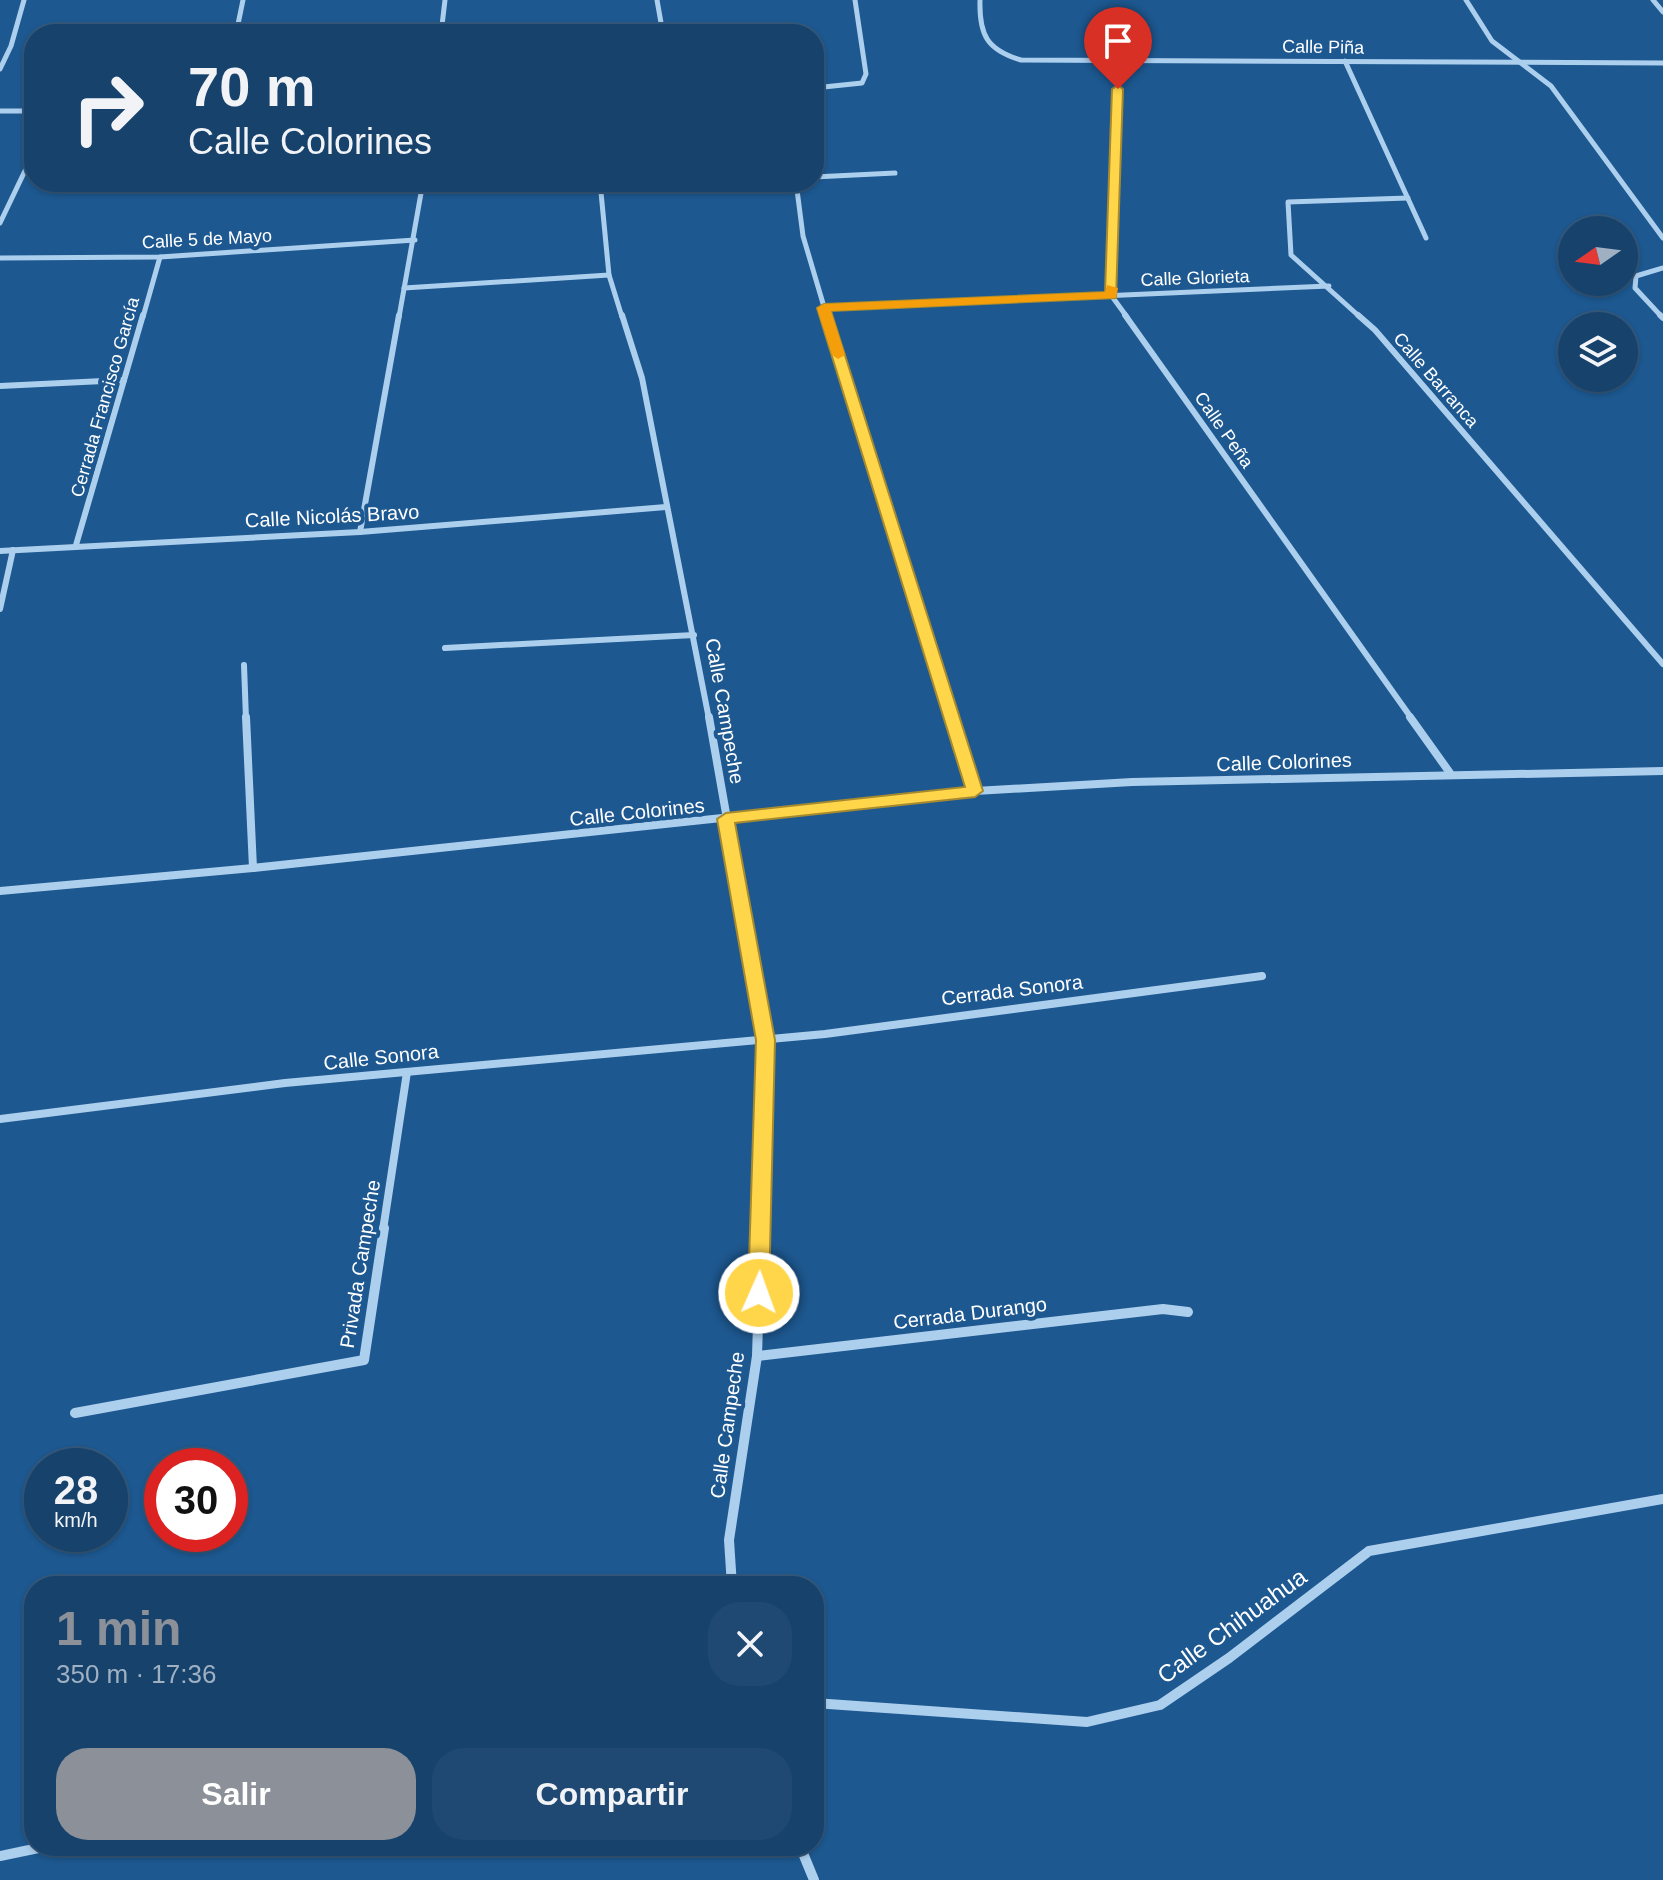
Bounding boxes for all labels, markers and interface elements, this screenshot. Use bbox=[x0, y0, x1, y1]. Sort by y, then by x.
pin bbox=[1084, 7, 1152, 89]
icon: arrive bbox=[1096, 19, 1140, 63]
street label: Calle Piña bbox=[1282, 36, 1365, 58]
text: 70 m bbox=[188, 55, 316, 118]
icon: right bbox=[56, 56, 160, 160]
text: Calle Colorines bbox=[188, 121, 432, 162]
north arrow bbox=[1558, 216, 1638, 296]
map controls bbox=[1558, 216, 1638, 392]
street label: Calle 5 de Mayo bbox=[142, 226, 272, 252]
street label: Calle Glorieta bbox=[1140, 266, 1251, 290]
street label: Cerrada Francisco García bbox=[67, 294, 143, 499]
button: layers bbox=[1558, 312, 1638, 392]
street label: Calle Barranca bbox=[1389, 329, 1483, 432]
street label: Calle Peña bbox=[1191, 388, 1258, 473]
street label: Calle Nicolás Bravo bbox=[244, 500, 420, 532]
street label: Calle Campeche bbox=[701, 636, 749, 786]
street label: Calle Colorines bbox=[1216, 749, 1352, 775]
street label: Calle Colorines bbox=[568, 794, 706, 830]
street label: Cerrada Sonora bbox=[940, 970, 1085, 1010]
street label: Calle Sonora bbox=[322, 1040, 441, 1074]
street label: Privada Campeche bbox=[336, 1178, 384, 1350]
position arrow bbox=[717, 1251, 801, 1335]
street label: Cerrada Durango bbox=[892, 1293, 1048, 1333]
street label: Calle Campeche bbox=[706, 1350, 748, 1500]
speed limit sign: 30 bbox=[144, 1448, 248, 1552]
text: 28 bbox=[54, 1468, 98, 1512]
text: km/h bbox=[54, 1509, 98, 1531]
street label: Calle Chihuahua bbox=[1152, 1562, 1312, 1689]
text: 1 min bbox=[56, 1602, 181, 1655]
button: close bbox=[708, 1602, 792, 1686]
text: 350 m · 17:36 bbox=[56, 1659, 216, 1689]
button: Salir bbox=[56, 1748, 416, 1840]
button: Compartir bbox=[432, 1748, 792, 1840]

